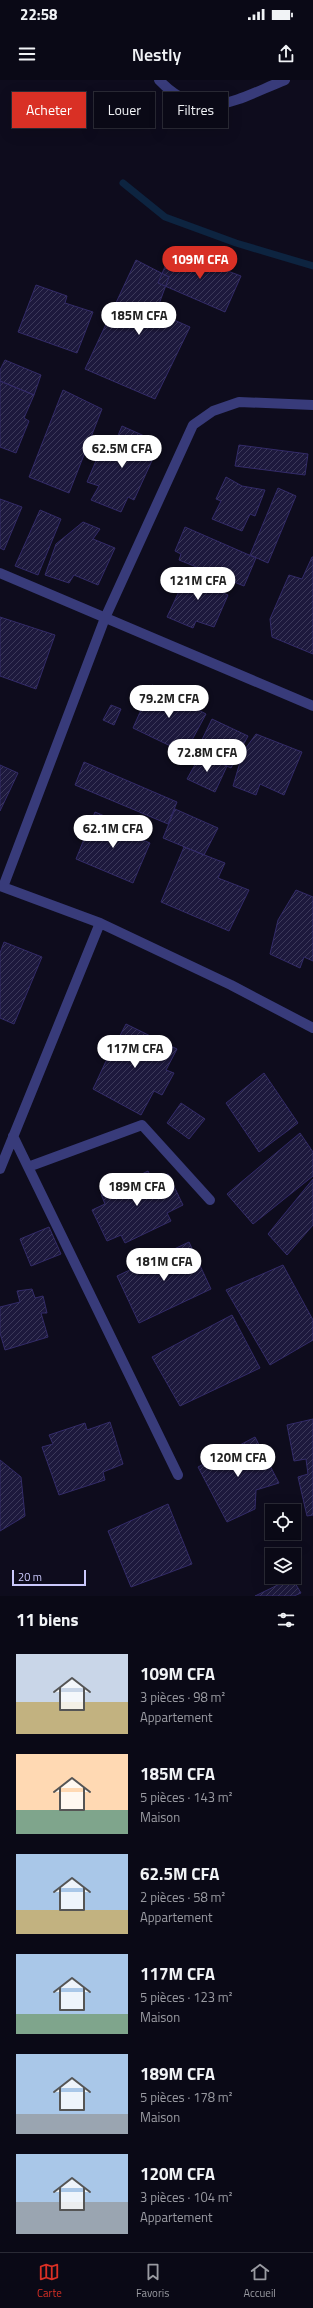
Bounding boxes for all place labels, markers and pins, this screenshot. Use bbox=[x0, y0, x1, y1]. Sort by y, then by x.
pin: 109M CFA bbox=[159, 246, 241, 280]
pin: 185M CFA bbox=[98, 302, 180, 336]
pin: 62.5M CFA bbox=[76, 435, 168, 469]
pin: 121M CFA bbox=[157, 567, 239, 601]
pin: 79.2M CFA bbox=[123, 685, 215, 719]
pin: 72.8M CFA bbox=[161, 739, 253, 773]
pin: 62.1M CFA bbox=[67, 815, 159, 849]
pin: 117M CFA bbox=[94, 1035, 176, 1069]
pin: 189M CFA bbox=[96, 1173, 178, 1207]
pin: 181M CFA bbox=[123, 1248, 205, 1282]
pin: 120M CFA bbox=[197, 1444, 279, 1478]

